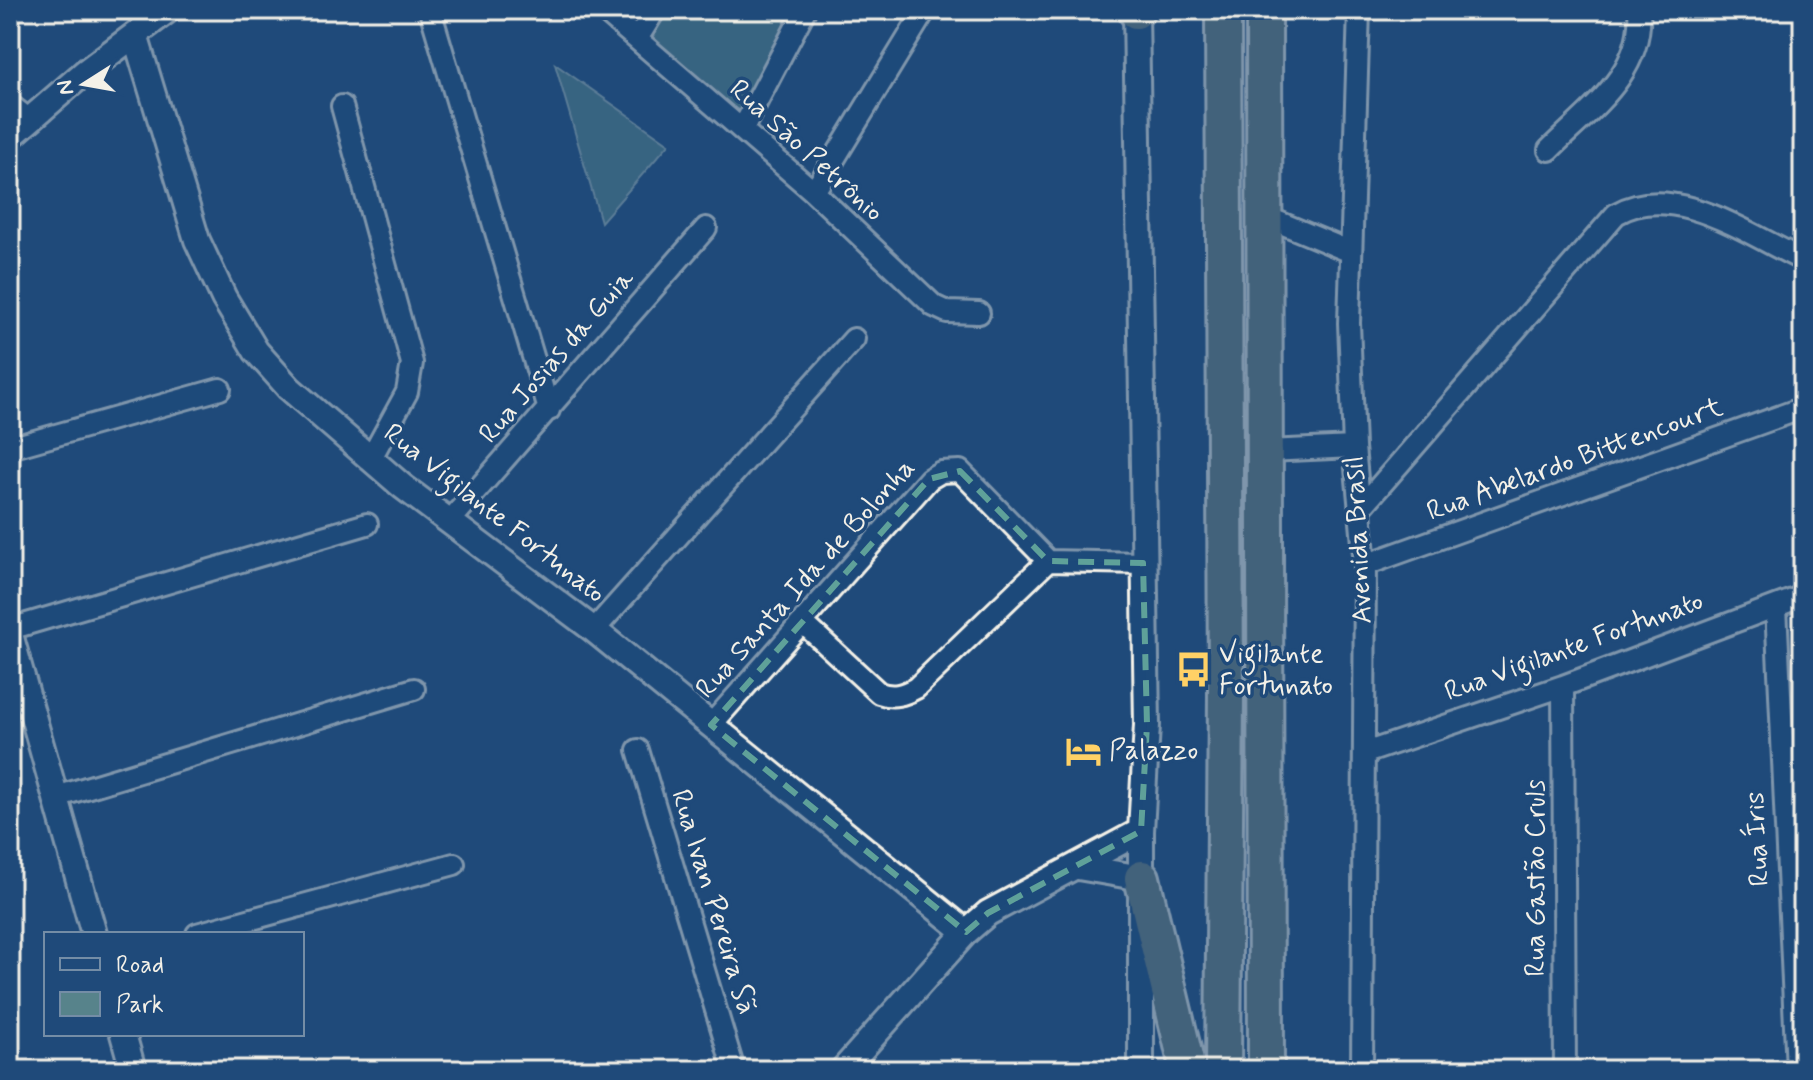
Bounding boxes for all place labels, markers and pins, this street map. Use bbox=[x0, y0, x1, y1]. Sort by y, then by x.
place label: Vigilante Fortunato bbox=[1219, 636, 1333, 705]
bus stop icon: Vigilante Fortunato bbox=[1174, 651, 1212, 689]
hotel icon: Palazzo bbox=[1064, 732, 1102, 770]
place label: Palazzo bbox=[1109, 733, 1198, 770]

